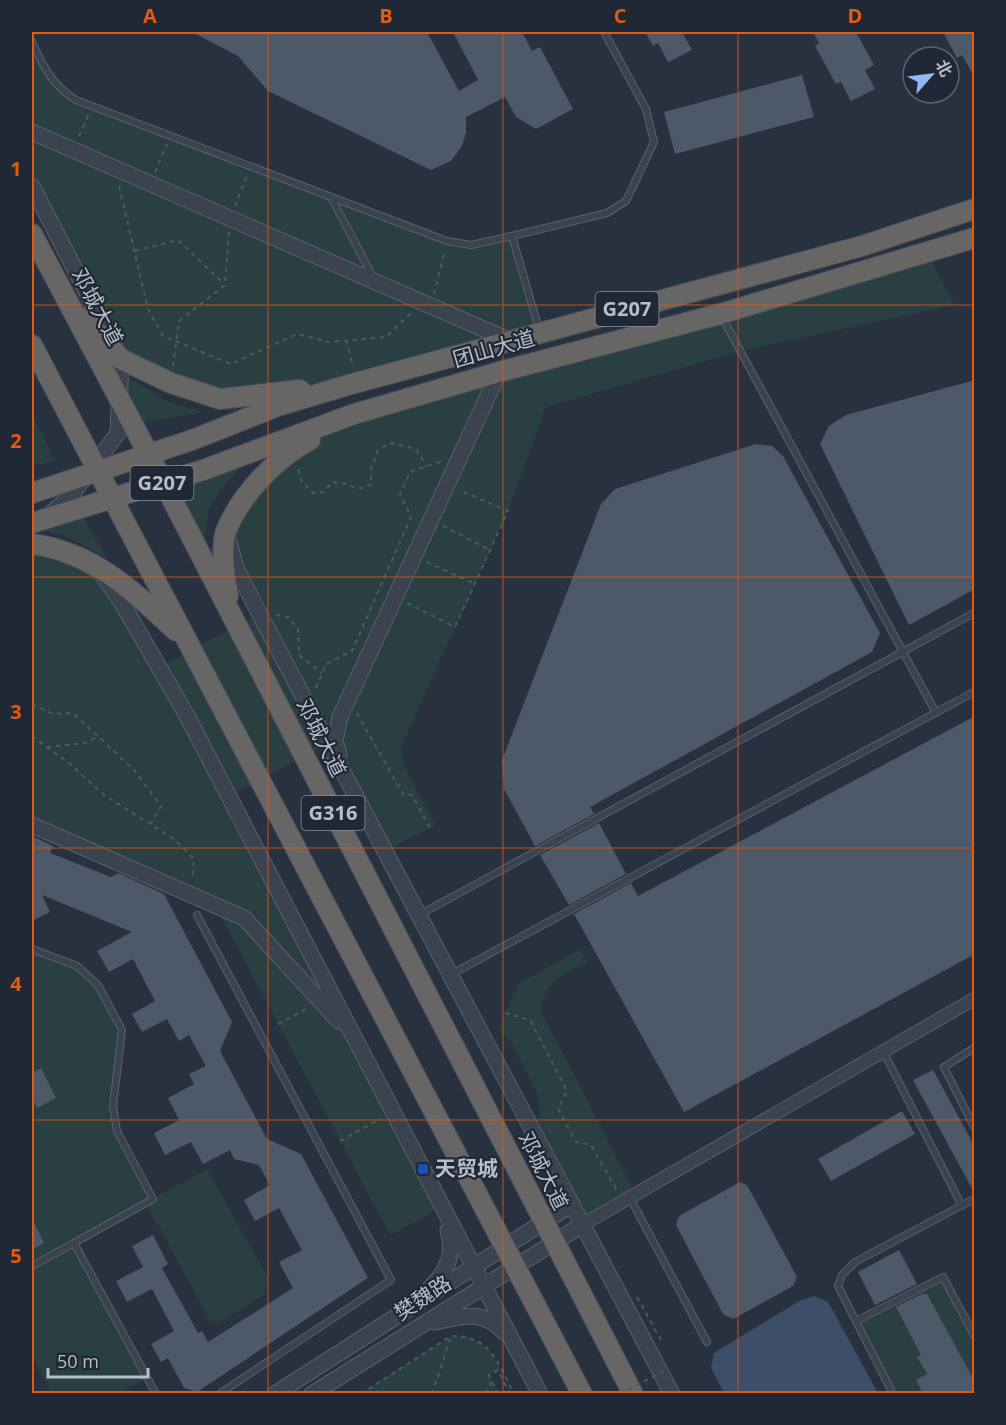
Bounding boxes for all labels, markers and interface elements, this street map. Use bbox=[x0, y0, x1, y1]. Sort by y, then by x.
text: A bbox=[143, 2, 157, 29]
text: B bbox=[379, 2, 393, 29]
text: C bbox=[614, 2, 627, 29]
text: D bbox=[848, 2, 862, 29]
north arrow bbox=[901, 45, 961, 105]
text: 北 bbox=[931, 56, 958, 80]
text: 1 bbox=[10, 155, 22, 182]
street label: 邓城大道 bbox=[66, 263, 130, 350]
road number: G207 bbox=[596, 292, 658, 326]
street label: 团山大道 bbox=[449, 323, 538, 373]
text: 2 bbox=[10, 427, 22, 454]
road number: G207 bbox=[130, 466, 194, 500]
street label: 邓城大道 bbox=[290, 694, 353, 781]
text: 3 bbox=[10, 698, 22, 725]
road number: G316 bbox=[302, 796, 364, 830]
text: 4 bbox=[10, 970, 22, 997]
street label: 邓城大道 bbox=[512, 1127, 575, 1214]
place label: 天贸城 bbox=[435, 1154, 498, 1182]
marker: 天贸城 bbox=[416, 1162, 430, 1176]
text: 5 bbox=[10, 1242, 22, 1269]
street label: 樊魏路 bbox=[388, 1268, 456, 1326]
scale bar bbox=[48, 1341, 148, 1379]
text: 50 m bbox=[57, 1349, 99, 1373]

